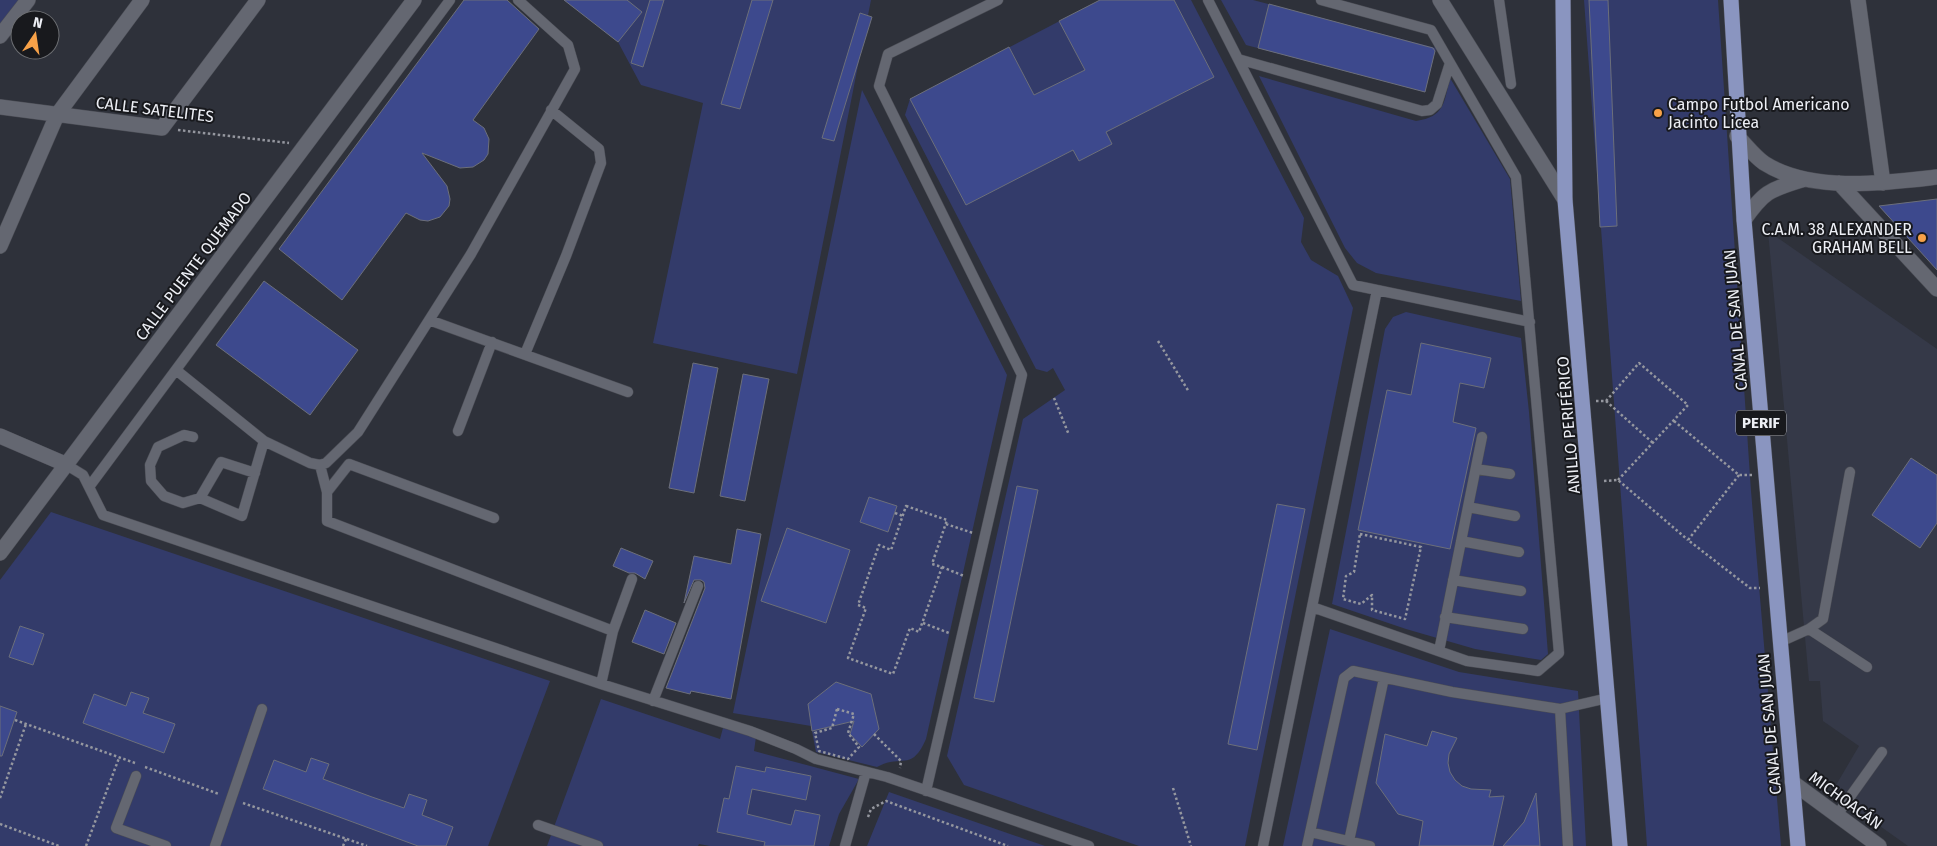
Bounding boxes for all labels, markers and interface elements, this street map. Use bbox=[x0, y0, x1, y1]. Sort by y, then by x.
north arrow bbox=[10, 10, 60, 60]
text: N bbox=[31, 13, 44, 32]
street label: CALLE SATELITES bbox=[95, 93, 215, 126]
place label: Campo Futbol Americano Jacinto Licea bbox=[1668, 95, 1850, 132]
marker: Campo Futbol Americano Jacinto Licea bbox=[1652, 107, 1664, 119]
street label: CALLE PUENTE QUEMADO bbox=[131, 189, 255, 344]
place label: C.A.M. 38 ALEXANDER GRAHAM BELL bbox=[1762, 220, 1912, 257]
marker: C.A.M. 38 ALEXANDER GRAHAM BELL bbox=[1916, 232, 1928, 244]
street label: CANAL DE SAN JUAN bbox=[1720, 248, 1751, 391]
street label: ANILLO PERIFÉRICO bbox=[1552, 355, 1584, 495]
road number: PERIF bbox=[1736, 410, 1786, 436]
street label: CANAL DE SAN JUAN bbox=[1754, 652, 1785, 795]
street label: MICHOACÁN bbox=[1805, 767, 1887, 833]

